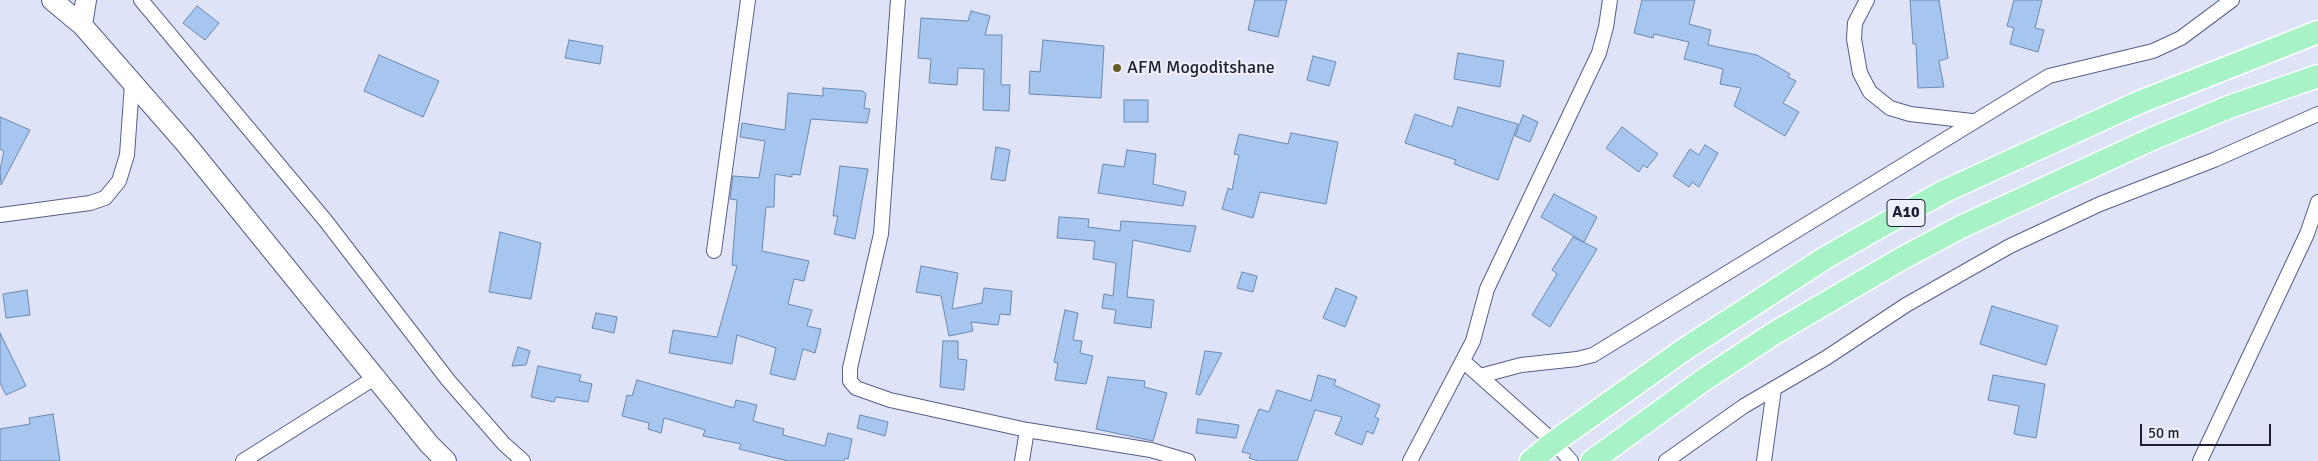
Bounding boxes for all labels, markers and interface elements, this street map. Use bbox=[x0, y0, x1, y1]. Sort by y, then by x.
place label: AFM Mogoditshane bbox=[1127, 57, 1275, 79]
marker: AFM Mogoditshane bbox=[1111, 62, 1123, 74]
road number: A10 bbox=[1887, 200, 1925, 227]
scale bar bbox=[2143, 414, 2274, 446]
text: 50 m bbox=[2148, 424, 2179, 442]

